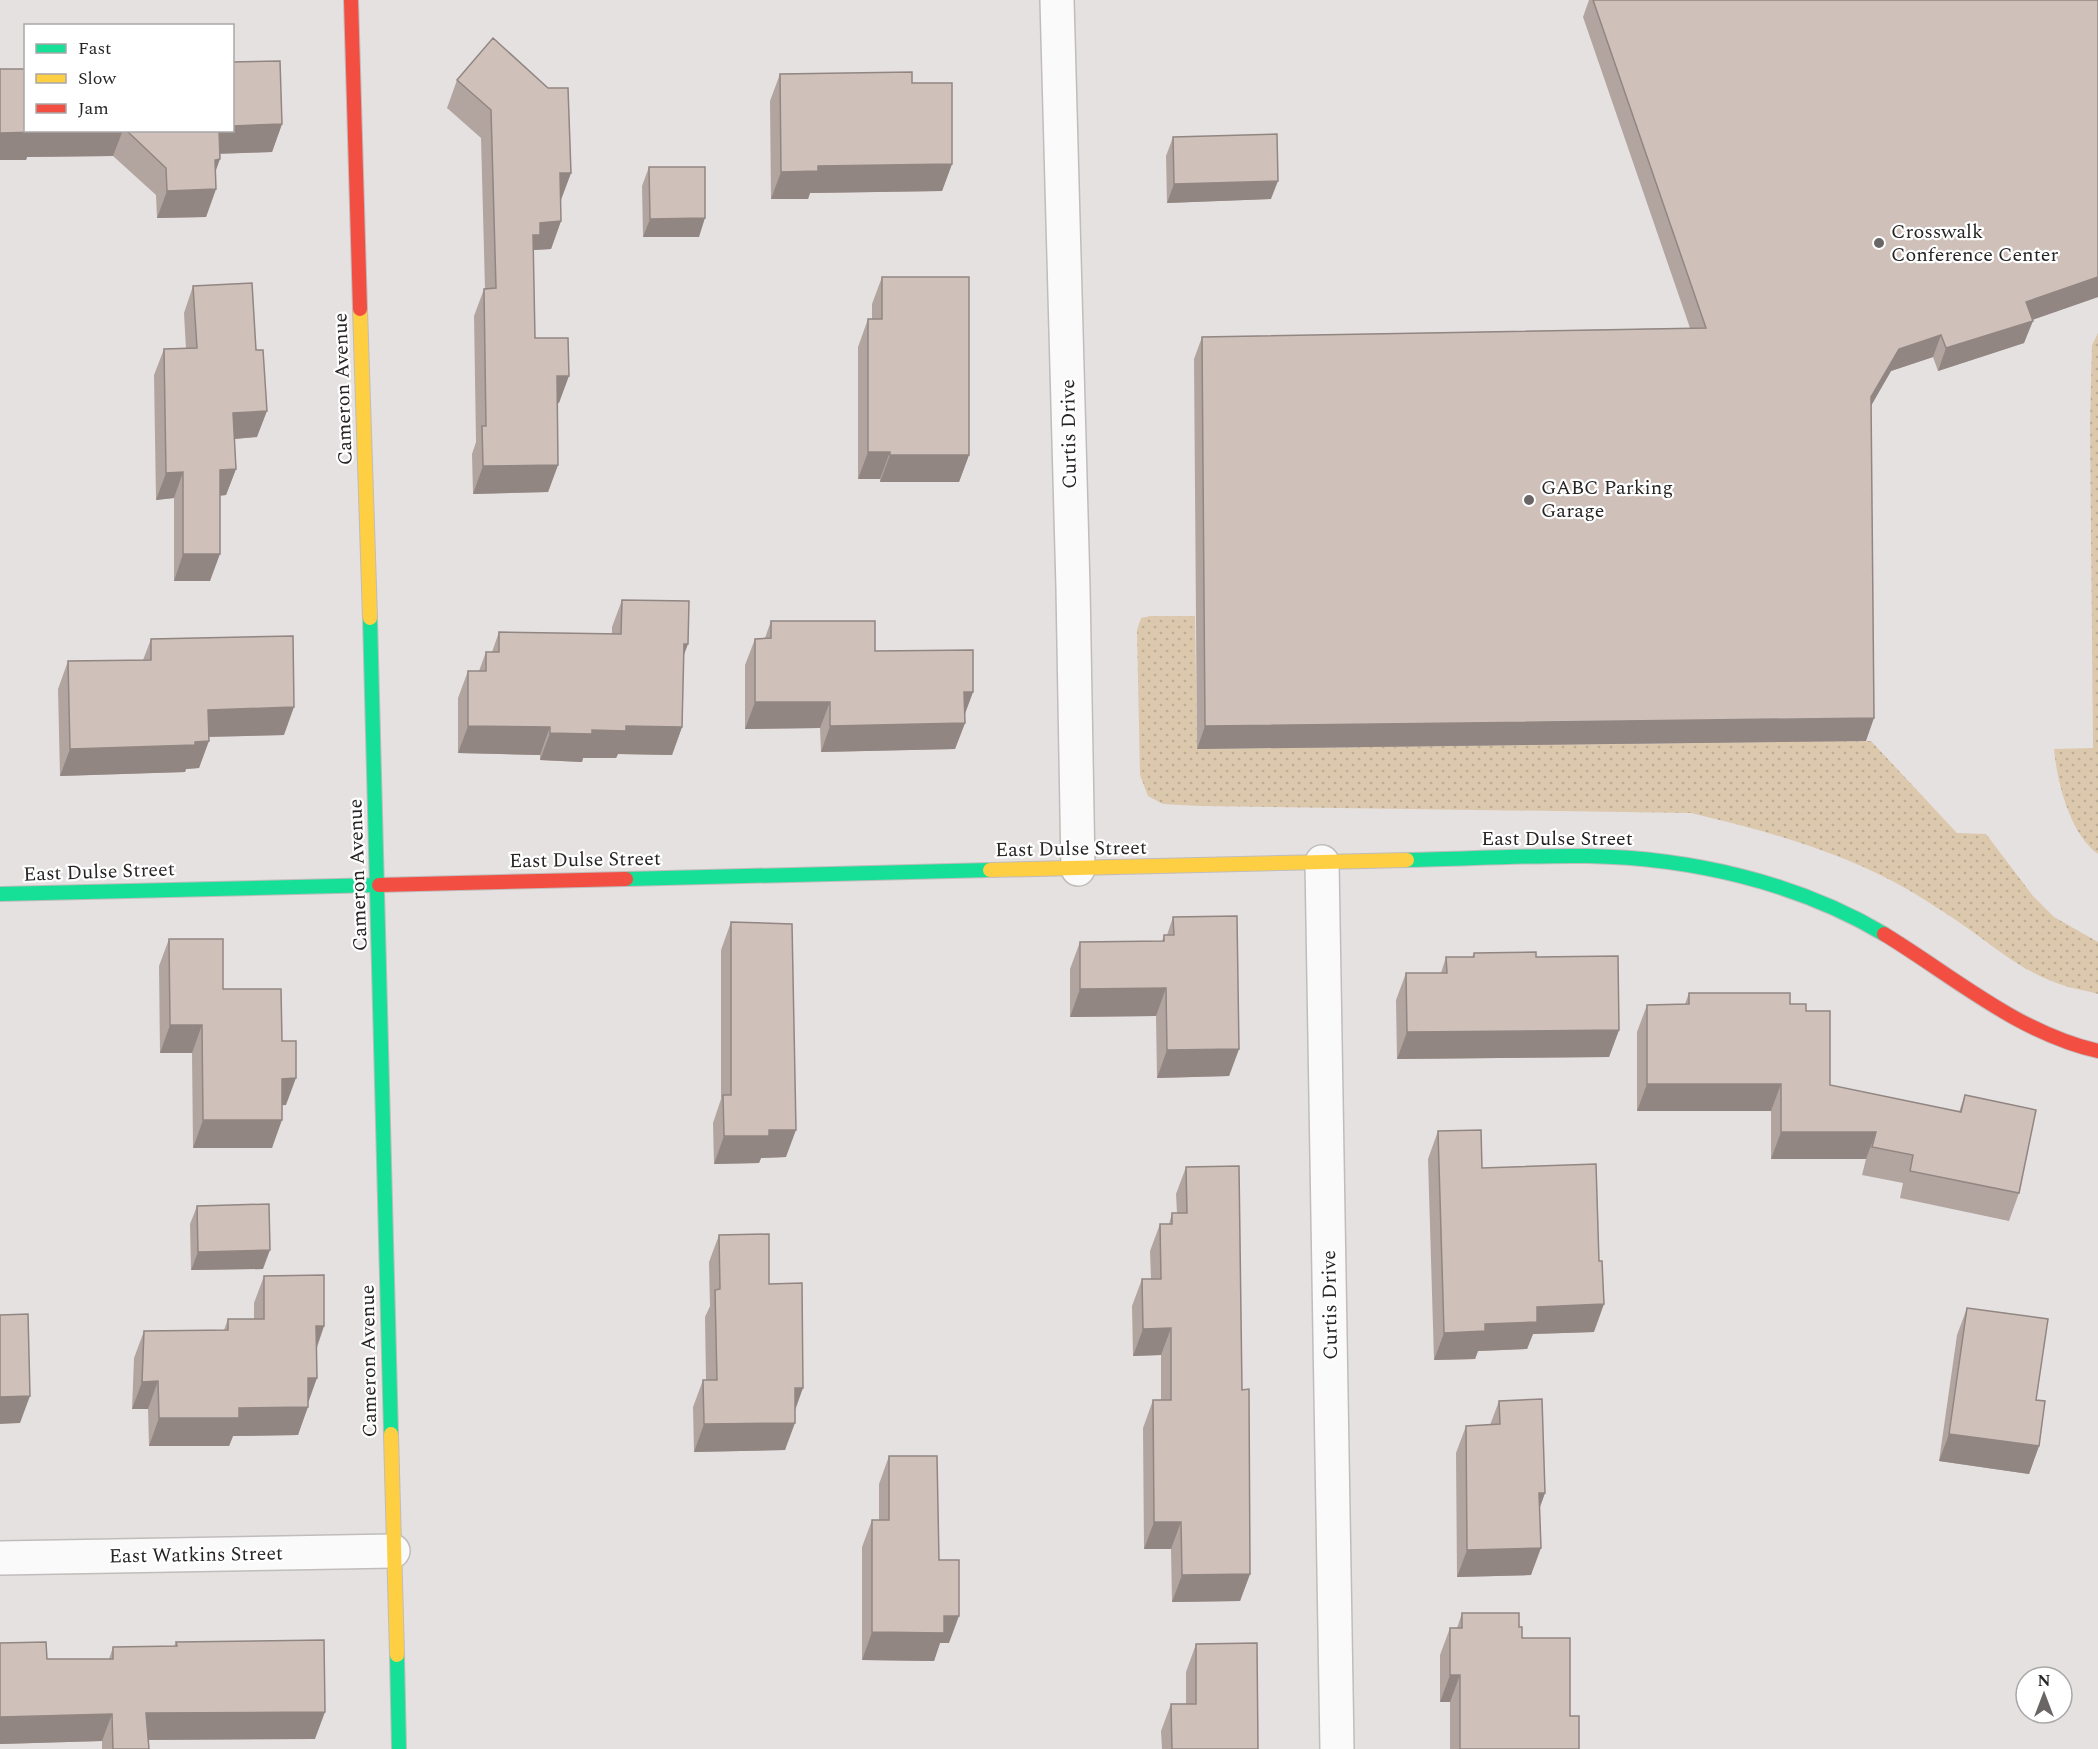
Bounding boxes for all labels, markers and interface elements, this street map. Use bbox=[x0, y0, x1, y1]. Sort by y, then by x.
legend bbox=[24, 24, 234, 132]
text: Fast bbox=[78, 35, 111, 62]
text: Slow bbox=[78, 65, 117, 92]
text: Jam bbox=[78, 95, 109, 122]
place label: Crosswalk Conference Center bbox=[1891, 217, 2058, 270]
marker: Crosswalk Conference Center bbox=[1872, 236, 1886, 250]
street label: Cameron Avenue bbox=[325, 312, 361, 466]
street label: Curtis Drive bbox=[1053, 379, 1085, 489]
place label: GABC Parking Garage bbox=[1541, 473, 1673, 526]
marker: GABC Parking Garage bbox=[1522, 493, 1536, 507]
street label: Cameron Avenue bbox=[340, 798, 376, 952]
street label: East Dulse Street bbox=[1481, 824, 1633, 854]
street label: East Dulse Street bbox=[995, 833, 1147, 865]
street label: East Dulse Street bbox=[509, 844, 661, 876]
street label: East Dulse Street bbox=[23, 854, 175, 890]
street label: Curtis Drive bbox=[1314, 1250, 1346, 1360]
street label: Cameron Avenue bbox=[353, 1284, 385, 1438]
street label: East Watkins Street bbox=[109, 1538, 283, 1572]
north arrow bbox=[2014, 1665, 2074, 1725]
text: N bbox=[2037, 1669, 2051, 1693]

